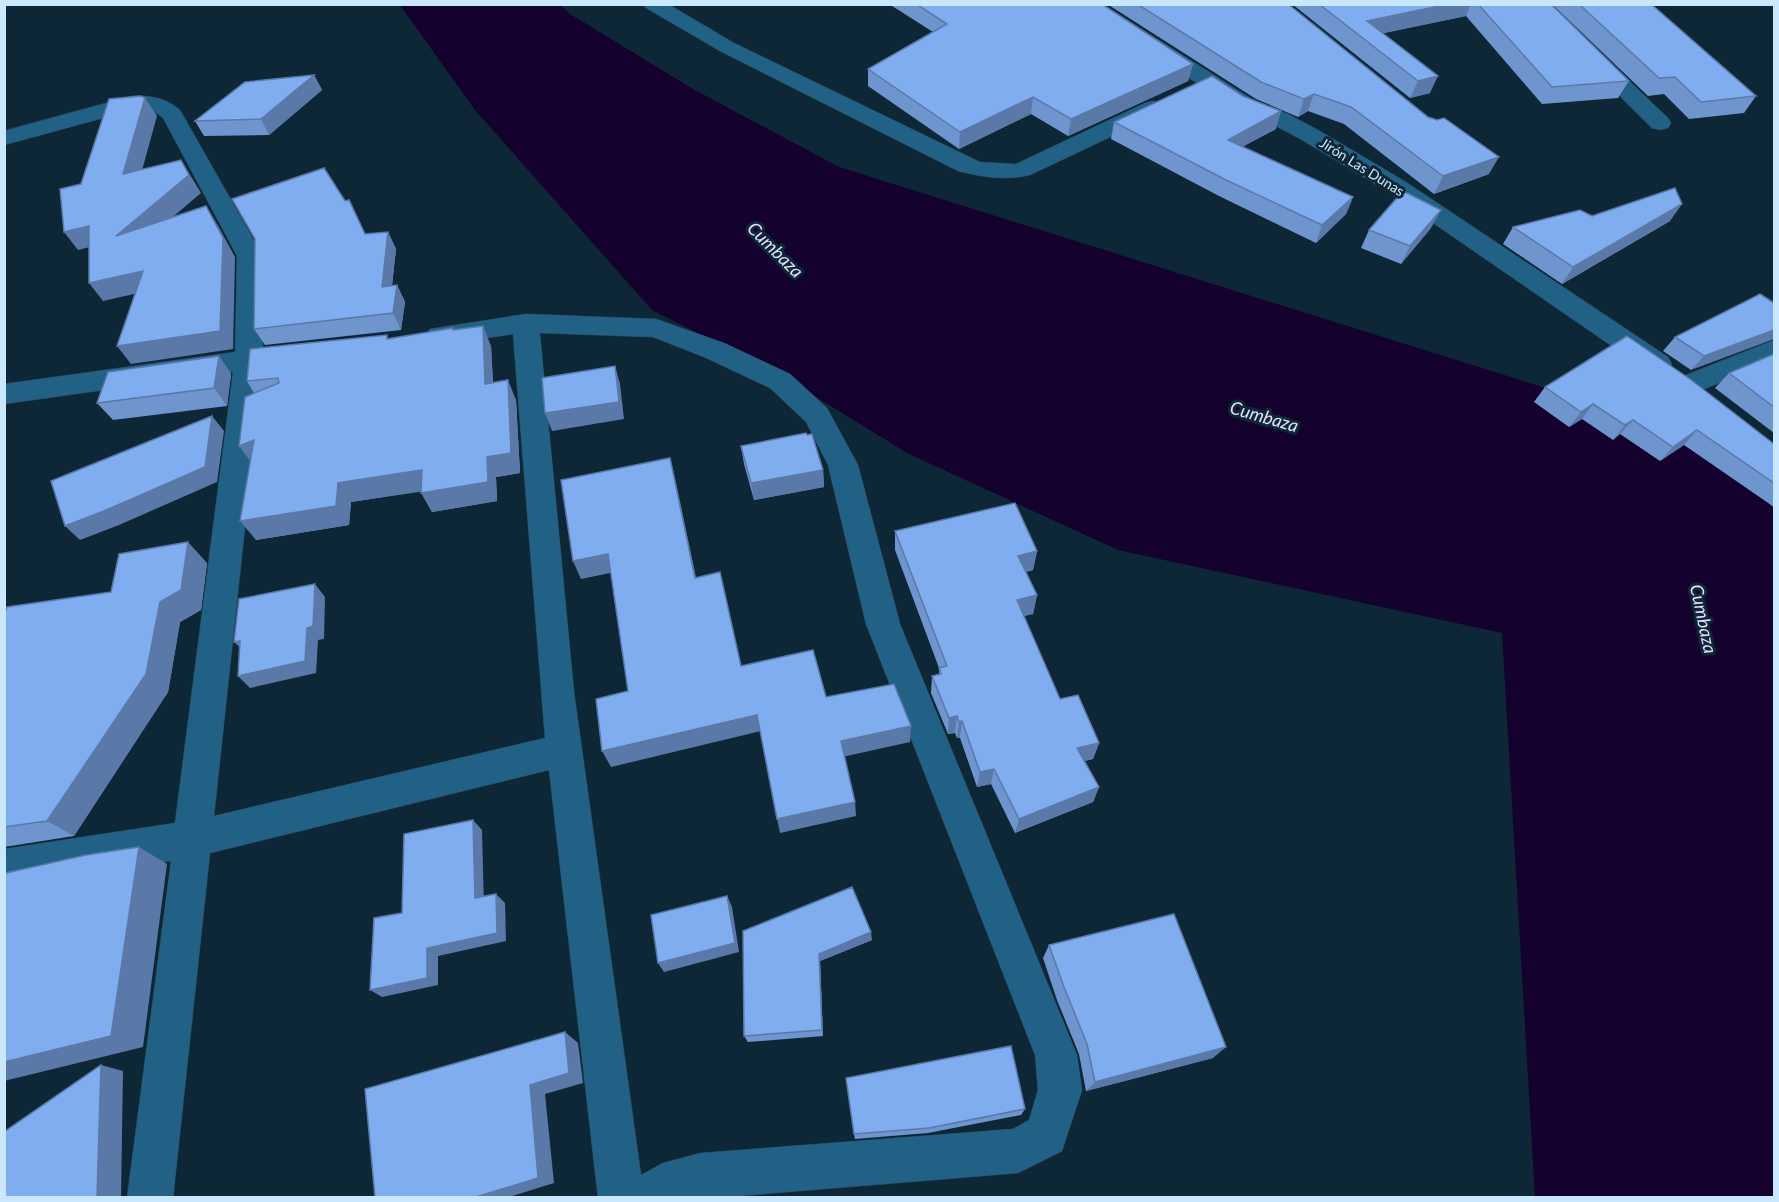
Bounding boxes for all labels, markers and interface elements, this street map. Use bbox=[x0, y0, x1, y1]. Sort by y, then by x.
street label: Jirón Las Dunas bbox=[1317, 134, 1408, 199]
water label: Cumbaza bbox=[743, 217, 808, 282]
water label: Cumbaza bbox=[1228, 396, 1301, 436]
water label: Cumbaza bbox=[1686, 582, 1722, 655]

